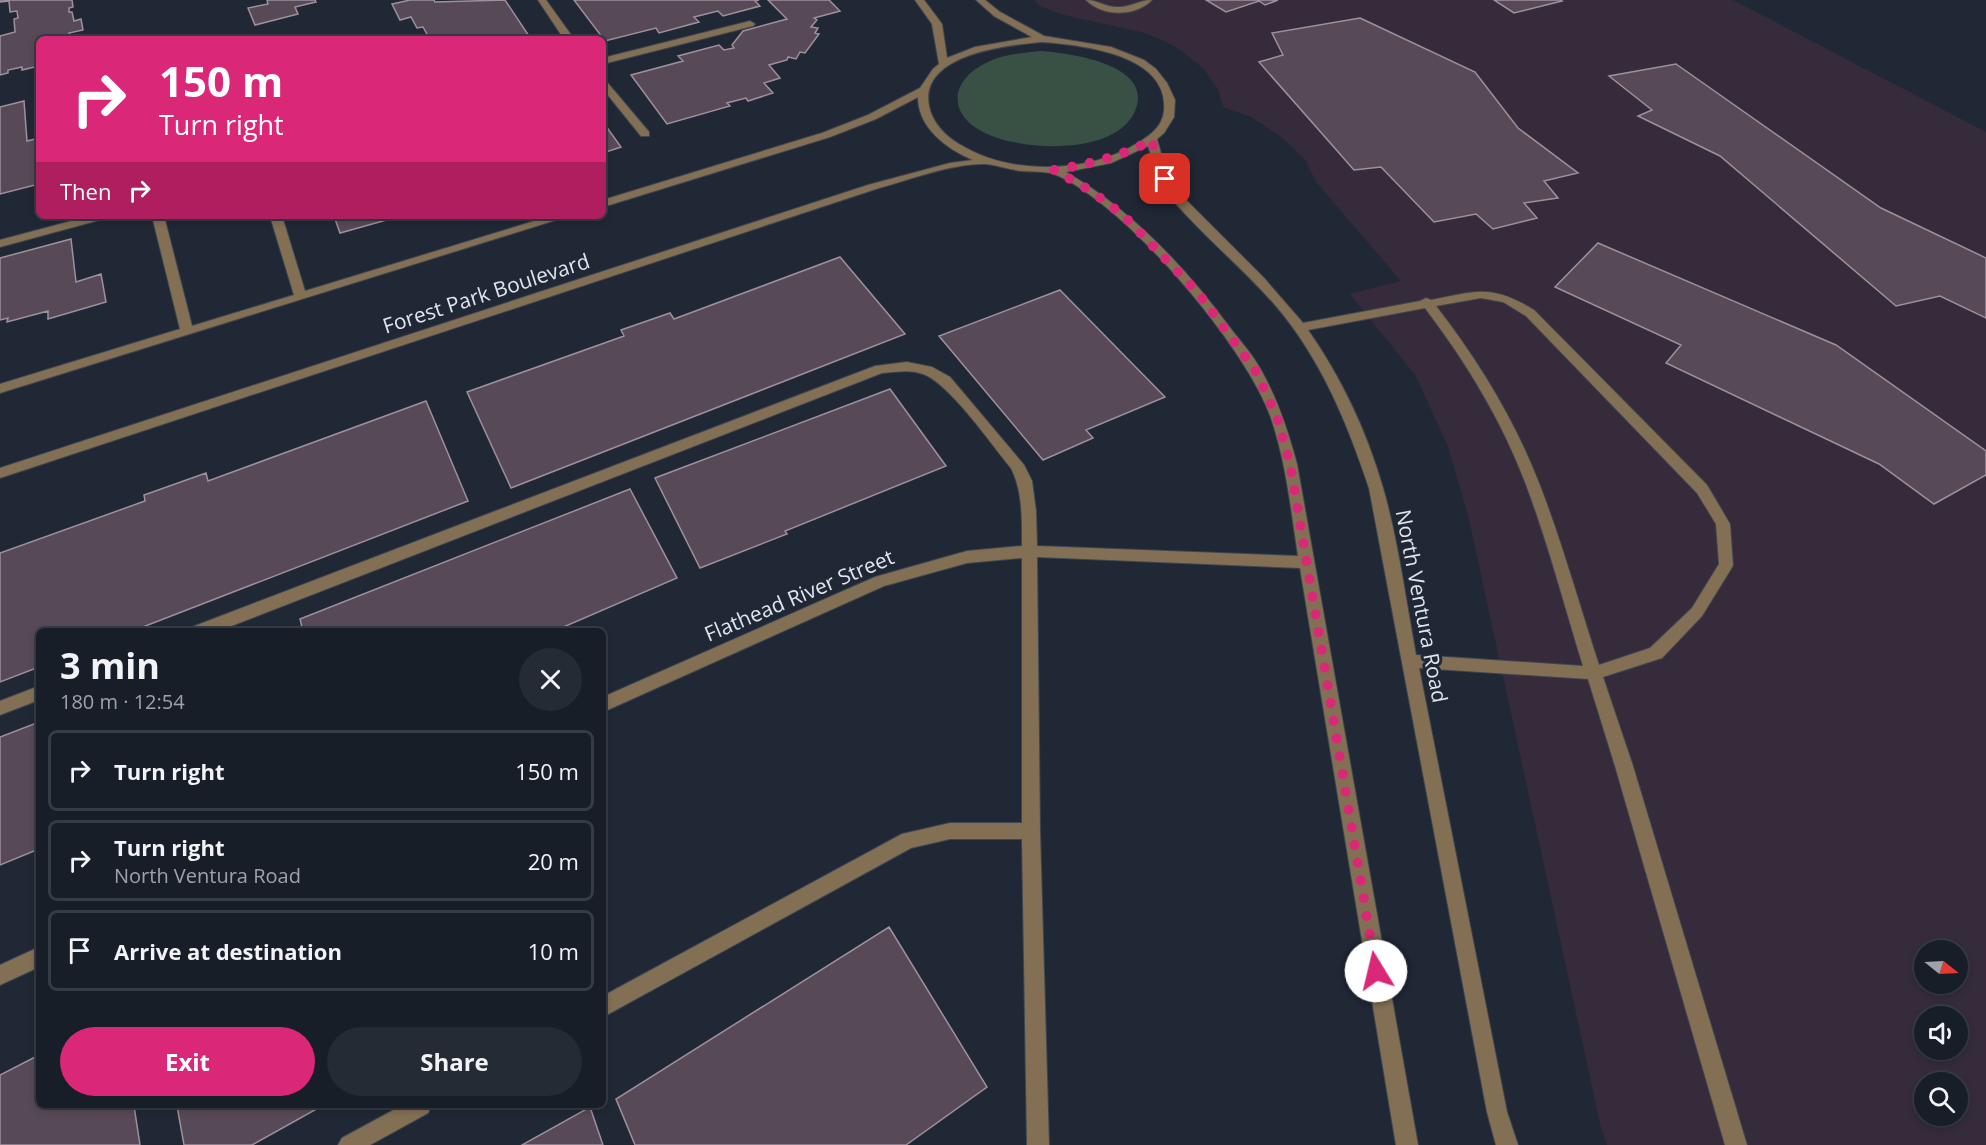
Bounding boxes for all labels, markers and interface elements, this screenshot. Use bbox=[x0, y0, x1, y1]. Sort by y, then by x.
text: 150 m bbox=[159, 52, 283, 109]
icon: right bbox=[60, 60, 138, 138]
text: Turn right bbox=[159, 106, 284, 143]
pin bbox=[1139, 153, 1190, 204]
icon: arrive bbox=[1148, 162, 1181, 195]
icon: right bbox=[123, 174, 156, 207]
text: Then bbox=[60, 176, 111, 206]
street label: Forest Park Boulevard bbox=[379, 246, 593, 340]
street label: North Ventura Road bbox=[1390, 507, 1454, 705]
street label: Flathead River Street bbox=[700, 542, 898, 648]
text: 3 min bbox=[60, 641, 160, 690]
button: close bbox=[519, 648, 582, 711]
text: 180 m · 12:54 bbox=[60, 688, 185, 715]
icon: right bbox=[63, 754, 96, 787]
text: Turn right bbox=[114, 756, 225, 786]
text: 150 m bbox=[515, 756, 579, 786]
text: Turn right bbox=[114, 832, 225, 862]
icon: right bbox=[63, 844, 96, 877]
text: 20 m bbox=[528, 846, 579, 876]
text: North Ventura Road bbox=[114, 862, 301, 889]
icon: arrive bbox=[63, 934, 96, 967]
text: Arrive at destination bbox=[114, 936, 342, 966]
text: 10 m bbox=[528, 936, 579, 966]
position arrow bbox=[1344, 939, 1408, 1003]
north arrow bbox=[1914, 940, 1968, 994]
map controls bbox=[1914, 940, 1968, 1126]
button: sound bbox=[1914, 1006, 1968, 1060]
button: Exit bbox=[60, 1027, 315, 1096]
button: Share bbox=[327, 1027, 582, 1096]
button: search bbox=[1914, 1072, 1968, 1126]

